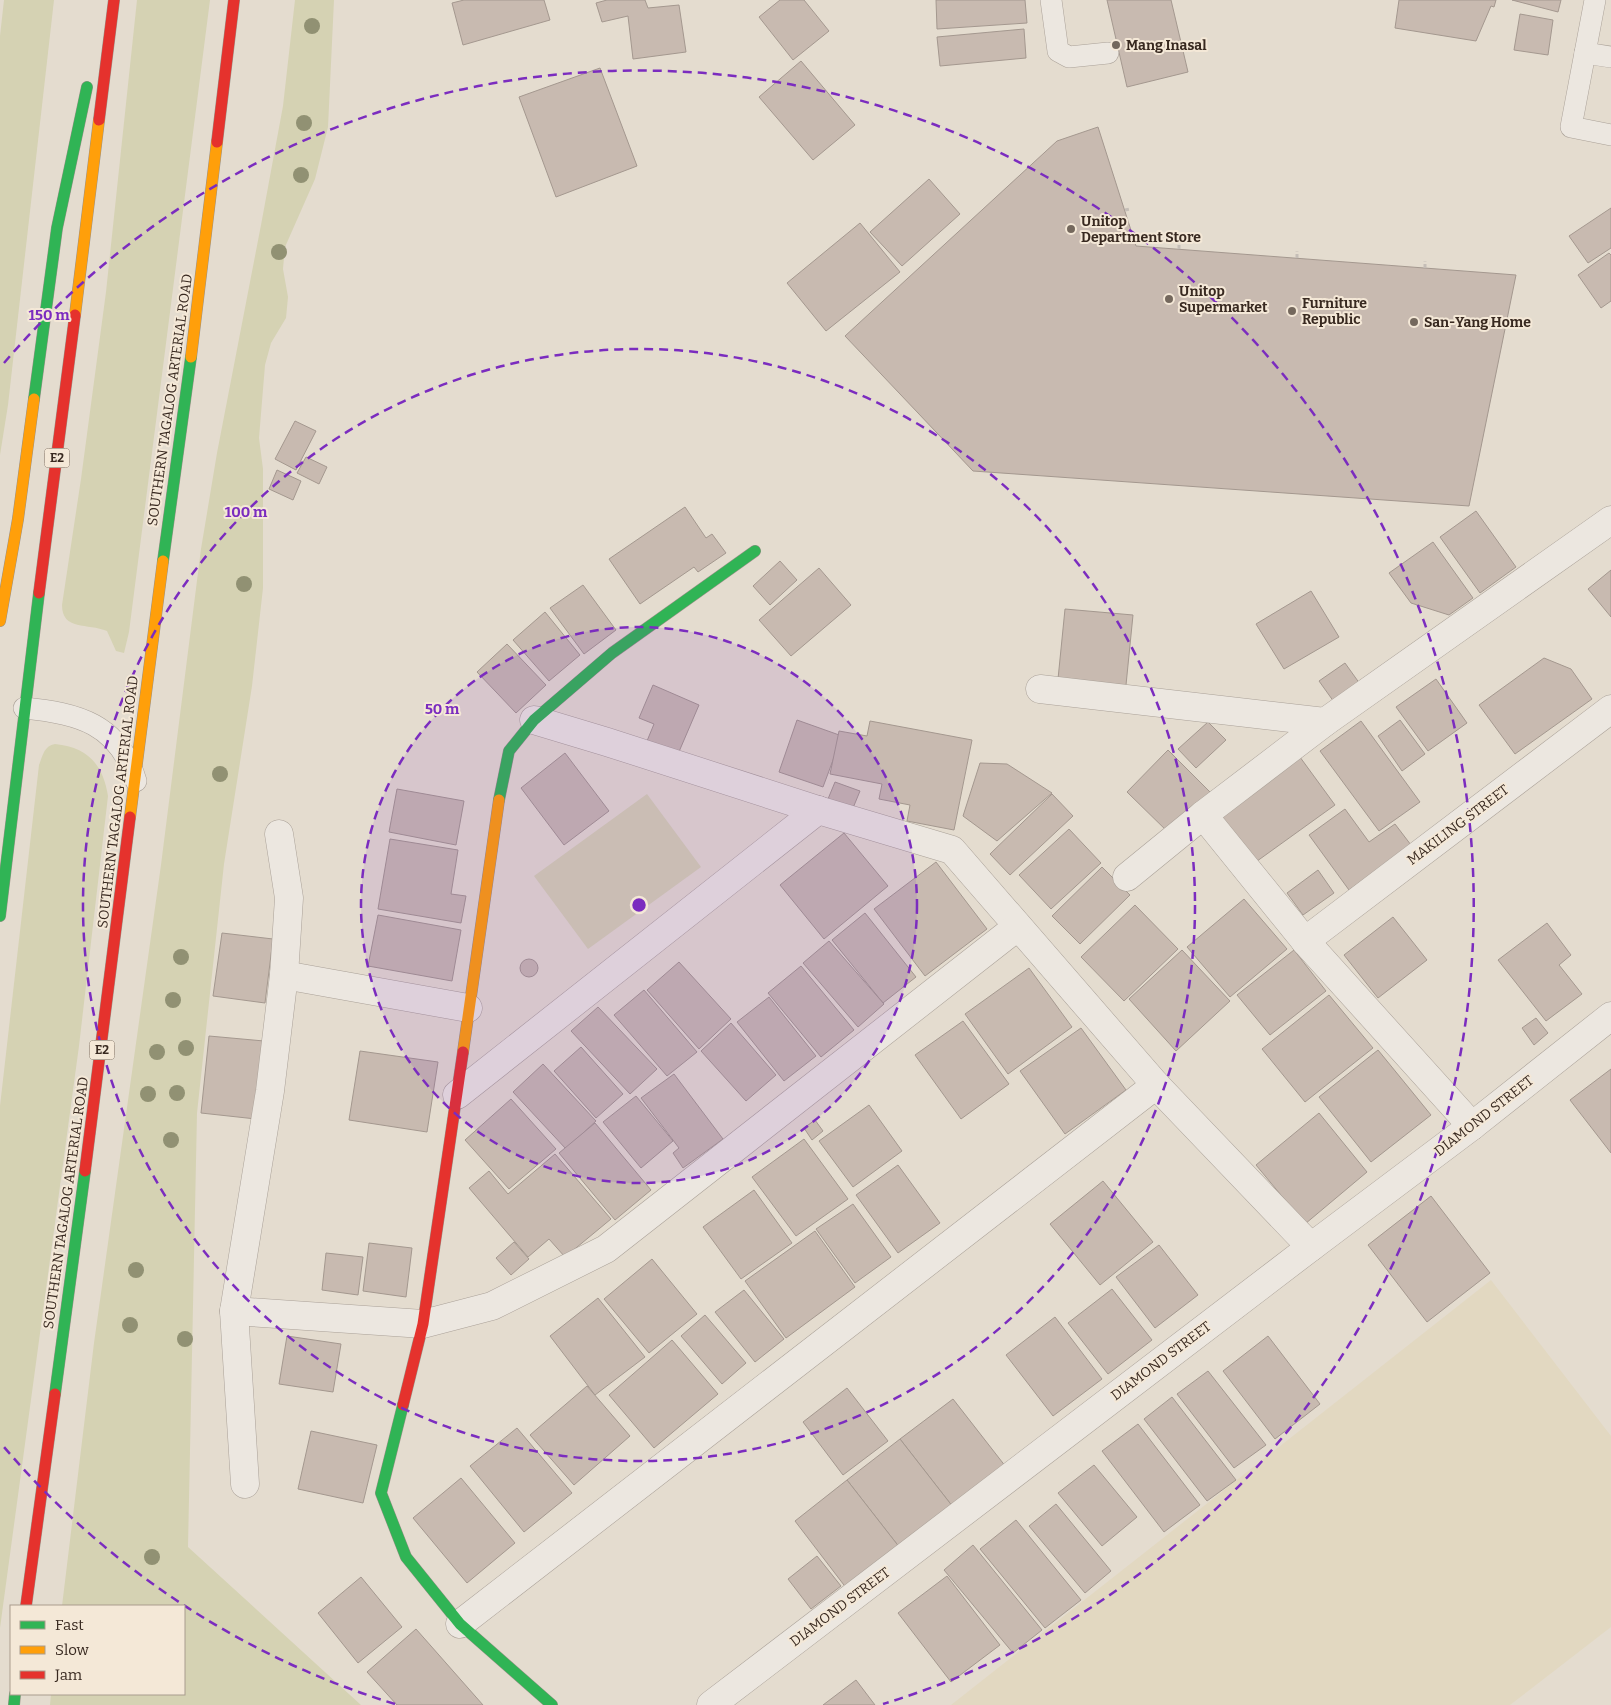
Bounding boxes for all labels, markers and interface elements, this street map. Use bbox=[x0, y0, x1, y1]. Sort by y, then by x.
place label: Mang Inasal bbox=[1126, 37, 1207, 54]
marker: Mang Inasal bbox=[1110, 39, 1122, 51]
place label: Unitop Department Store bbox=[1081, 213, 1201, 246]
marker: Unitop Department Store bbox=[1065, 223, 1077, 235]
street label: SOUTHERN TAGALOG ARTERIAL ROAD bbox=[144, 273, 196, 527]
place label: Unitop Supermarket bbox=[1179, 283, 1268, 316]
marker: Unitop Supermarket bbox=[1163, 293, 1175, 305]
place label: Furniture Republic bbox=[1302, 295, 1367, 328]
marker: Furniture Republic bbox=[1286, 305, 1298, 317]
text: 150 m bbox=[28, 306, 70, 324]
place label: San-Yang Home bbox=[1424, 314, 1531, 331]
marker: San-Yang Home bbox=[1408, 316, 1420, 328]
road number: E2 bbox=[44, 448, 70, 468]
text: 100 m bbox=[225, 503, 268, 521]
street label: SOUTHERN TAGALOG ARTERIAL ROAD bbox=[94, 675, 142, 929]
text: 50 m bbox=[425, 700, 460, 718]
street label: MAKILING STREET bbox=[1404, 781, 1512, 869]
centre of rings bbox=[630, 896, 648, 914]
road number: E2 bbox=[90, 1040, 114, 1060]
street label: DIAMOND STREET bbox=[1431, 1072, 1537, 1160]
street label: SOUTHERN TAGALOG ARTERIAL ROAD bbox=[40, 1076, 92, 1330]
street label: DIAMOND STREET bbox=[1108, 1318, 1214, 1404]
street label: DIAMOND STREET bbox=[787, 1564, 893, 1650]
legend bbox=[10, 1605, 185, 1695]
text: Fast bbox=[55, 1616, 84, 1634]
text: Slow bbox=[55, 1641, 90, 1659]
text: Jam bbox=[54, 1666, 83, 1684]

